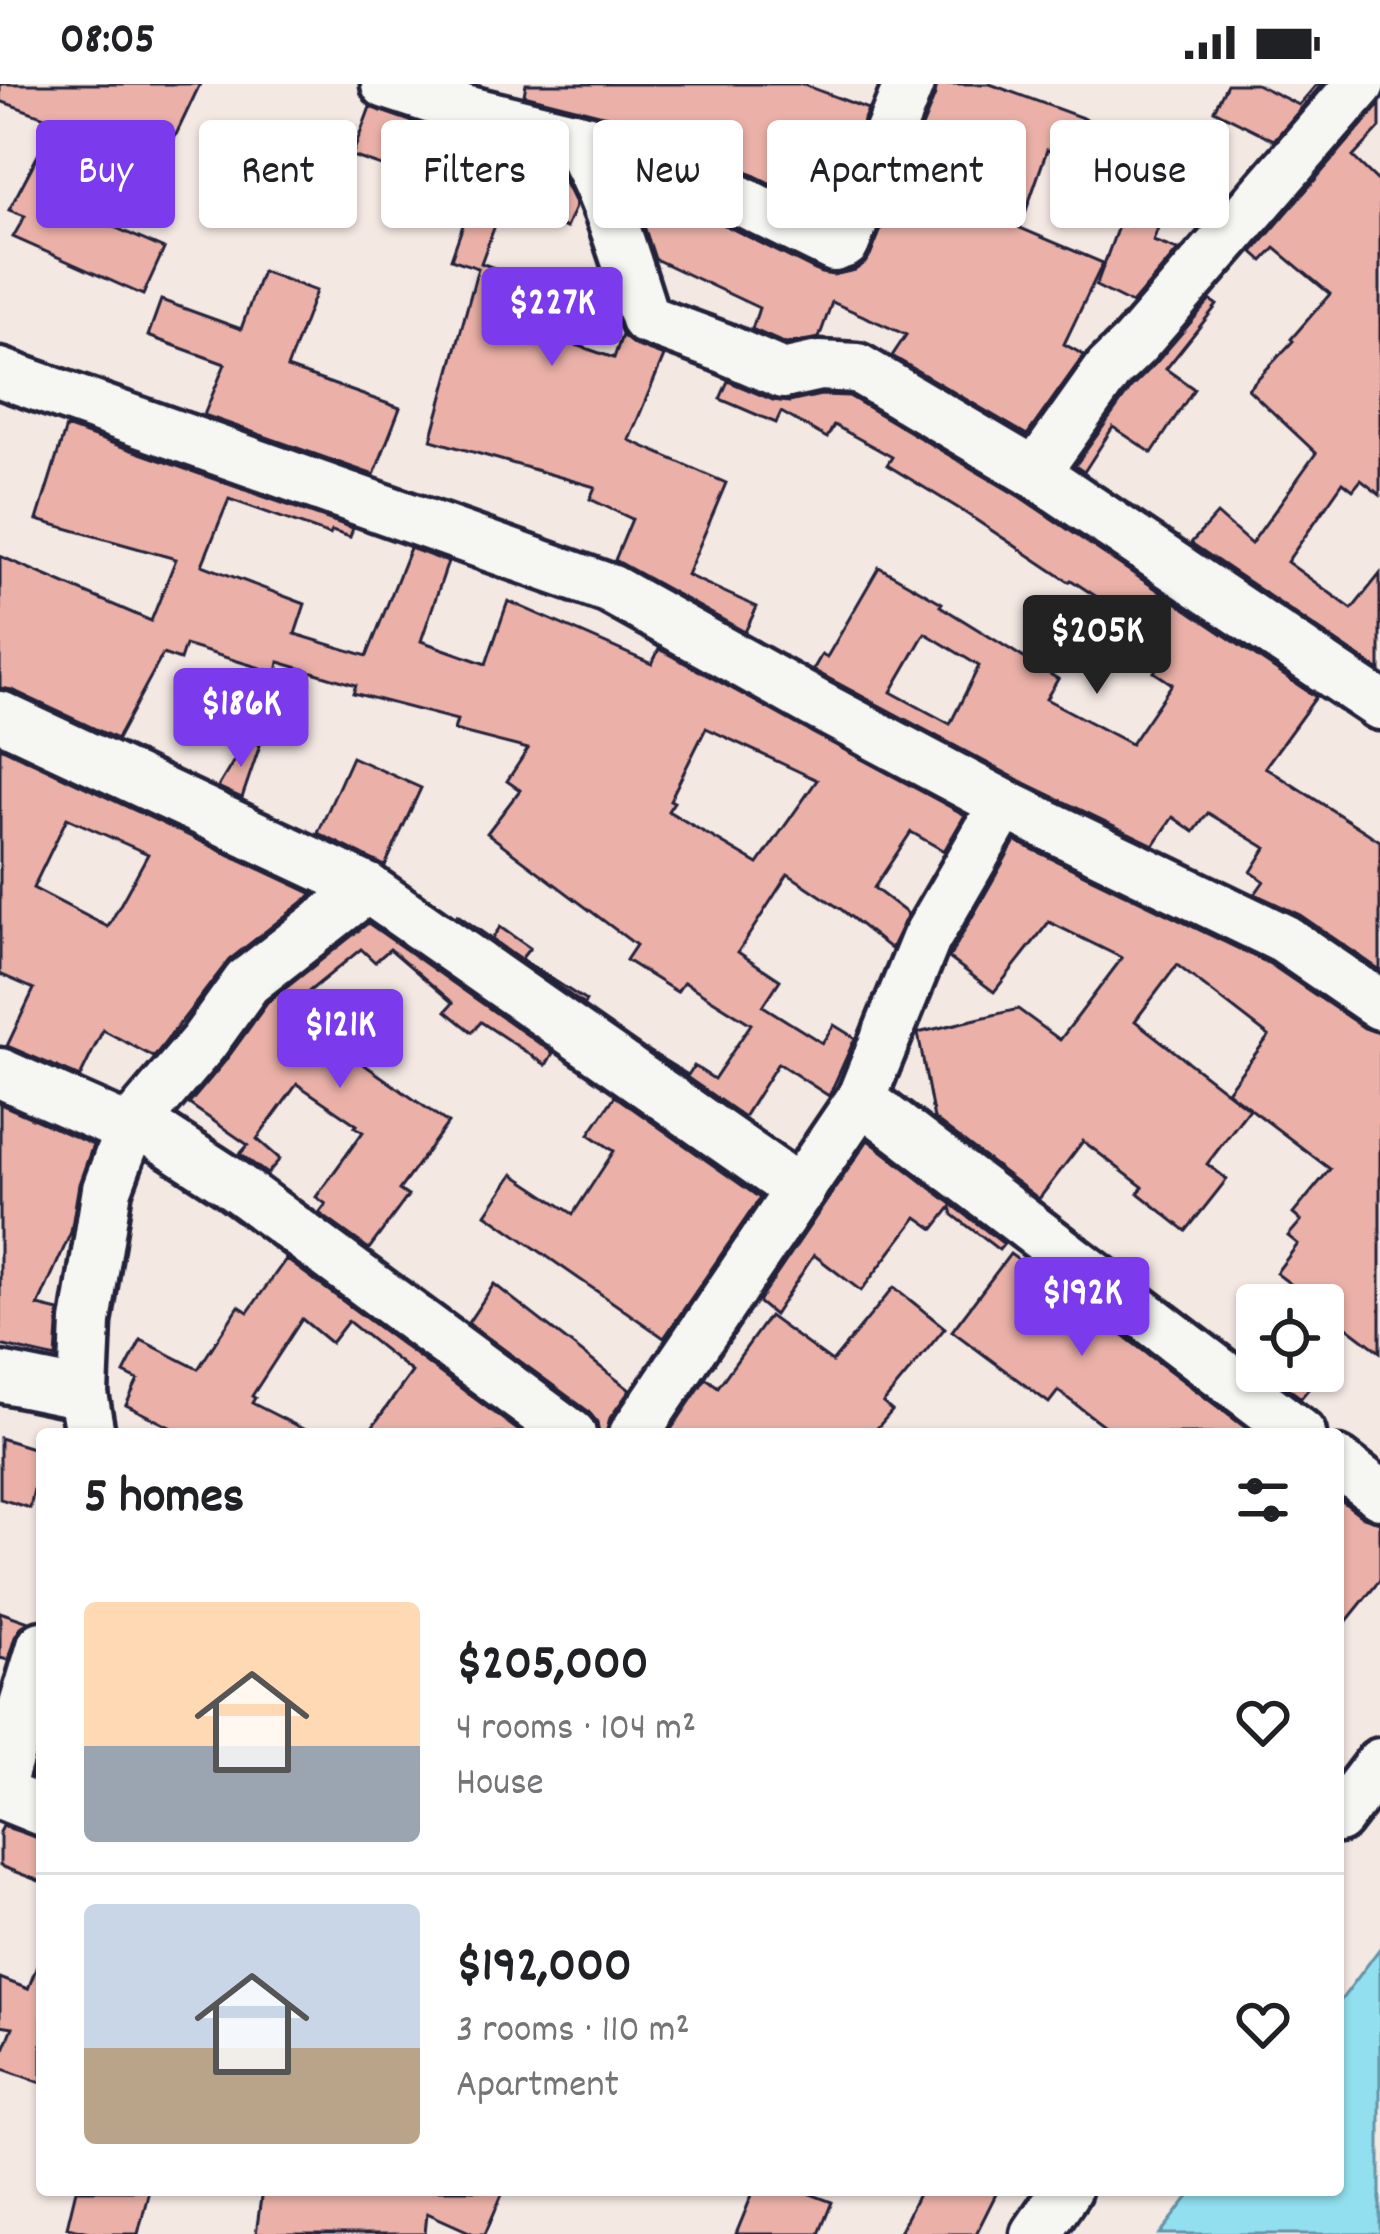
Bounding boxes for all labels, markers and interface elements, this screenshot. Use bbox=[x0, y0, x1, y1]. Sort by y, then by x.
text: 08:05 bbox=[60, 10, 155, 74]
chip: Buy bbox=[36, 120, 175, 228]
chip: Rent bbox=[199, 120, 357, 228]
chip: Filters bbox=[381, 120, 569, 228]
chip: New bbox=[593, 120, 743, 228]
chip: Apartment bbox=[767, 120, 1026, 228]
chip: House bbox=[1050, 120, 1229, 228]
pin: $227K bbox=[468, 267, 636, 369]
text: $227K bbox=[509, 278, 595, 333]
pin: $205K bbox=[1013, 595, 1181, 697]
text: $205K bbox=[1050, 606, 1144, 661]
pin: $186K bbox=[157, 668, 325, 770]
text: $186K bbox=[200, 679, 282, 734]
pin: $121K bbox=[256, 989, 424, 1091]
text: $121K bbox=[304, 1000, 376, 1055]
pin: $192K bbox=[998, 1257, 1166, 1359]
text: $192K bbox=[1041, 1268, 1123, 1323]
map controls bbox=[1236, 1284, 1344, 1392]
button: locate bbox=[1236, 1284, 1344, 1392]
text: 5 homes bbox=[84, 1464, 244, 1536]
icon: filters bbox=[1230, 1467, 1296, 1533]
text: $205,000 bbox=[456, 1631, 649, 1703]
icon: home bbox=[180, 1650, 324, 1794]
icon: heart bbox=[1230, 1689, 1296, 1755]
text: 4 rooms · 104 m² bbox=[456, 1703, 696, 1758]
text: House bbox=[456, 1758, 544, 1813]
text: $192,000 bbox=[456, 1933, 632, 2005]
icon: home bbox=[180, 1952, 324, 2096]
icon: heart bbox=[1230, 1991, 1296, 2057]
text: 3 rooms · 110 m² bbox=[456, 2005, 690, 2060]
text: Apartment bbox=[456, 2060, 619, 2115]

